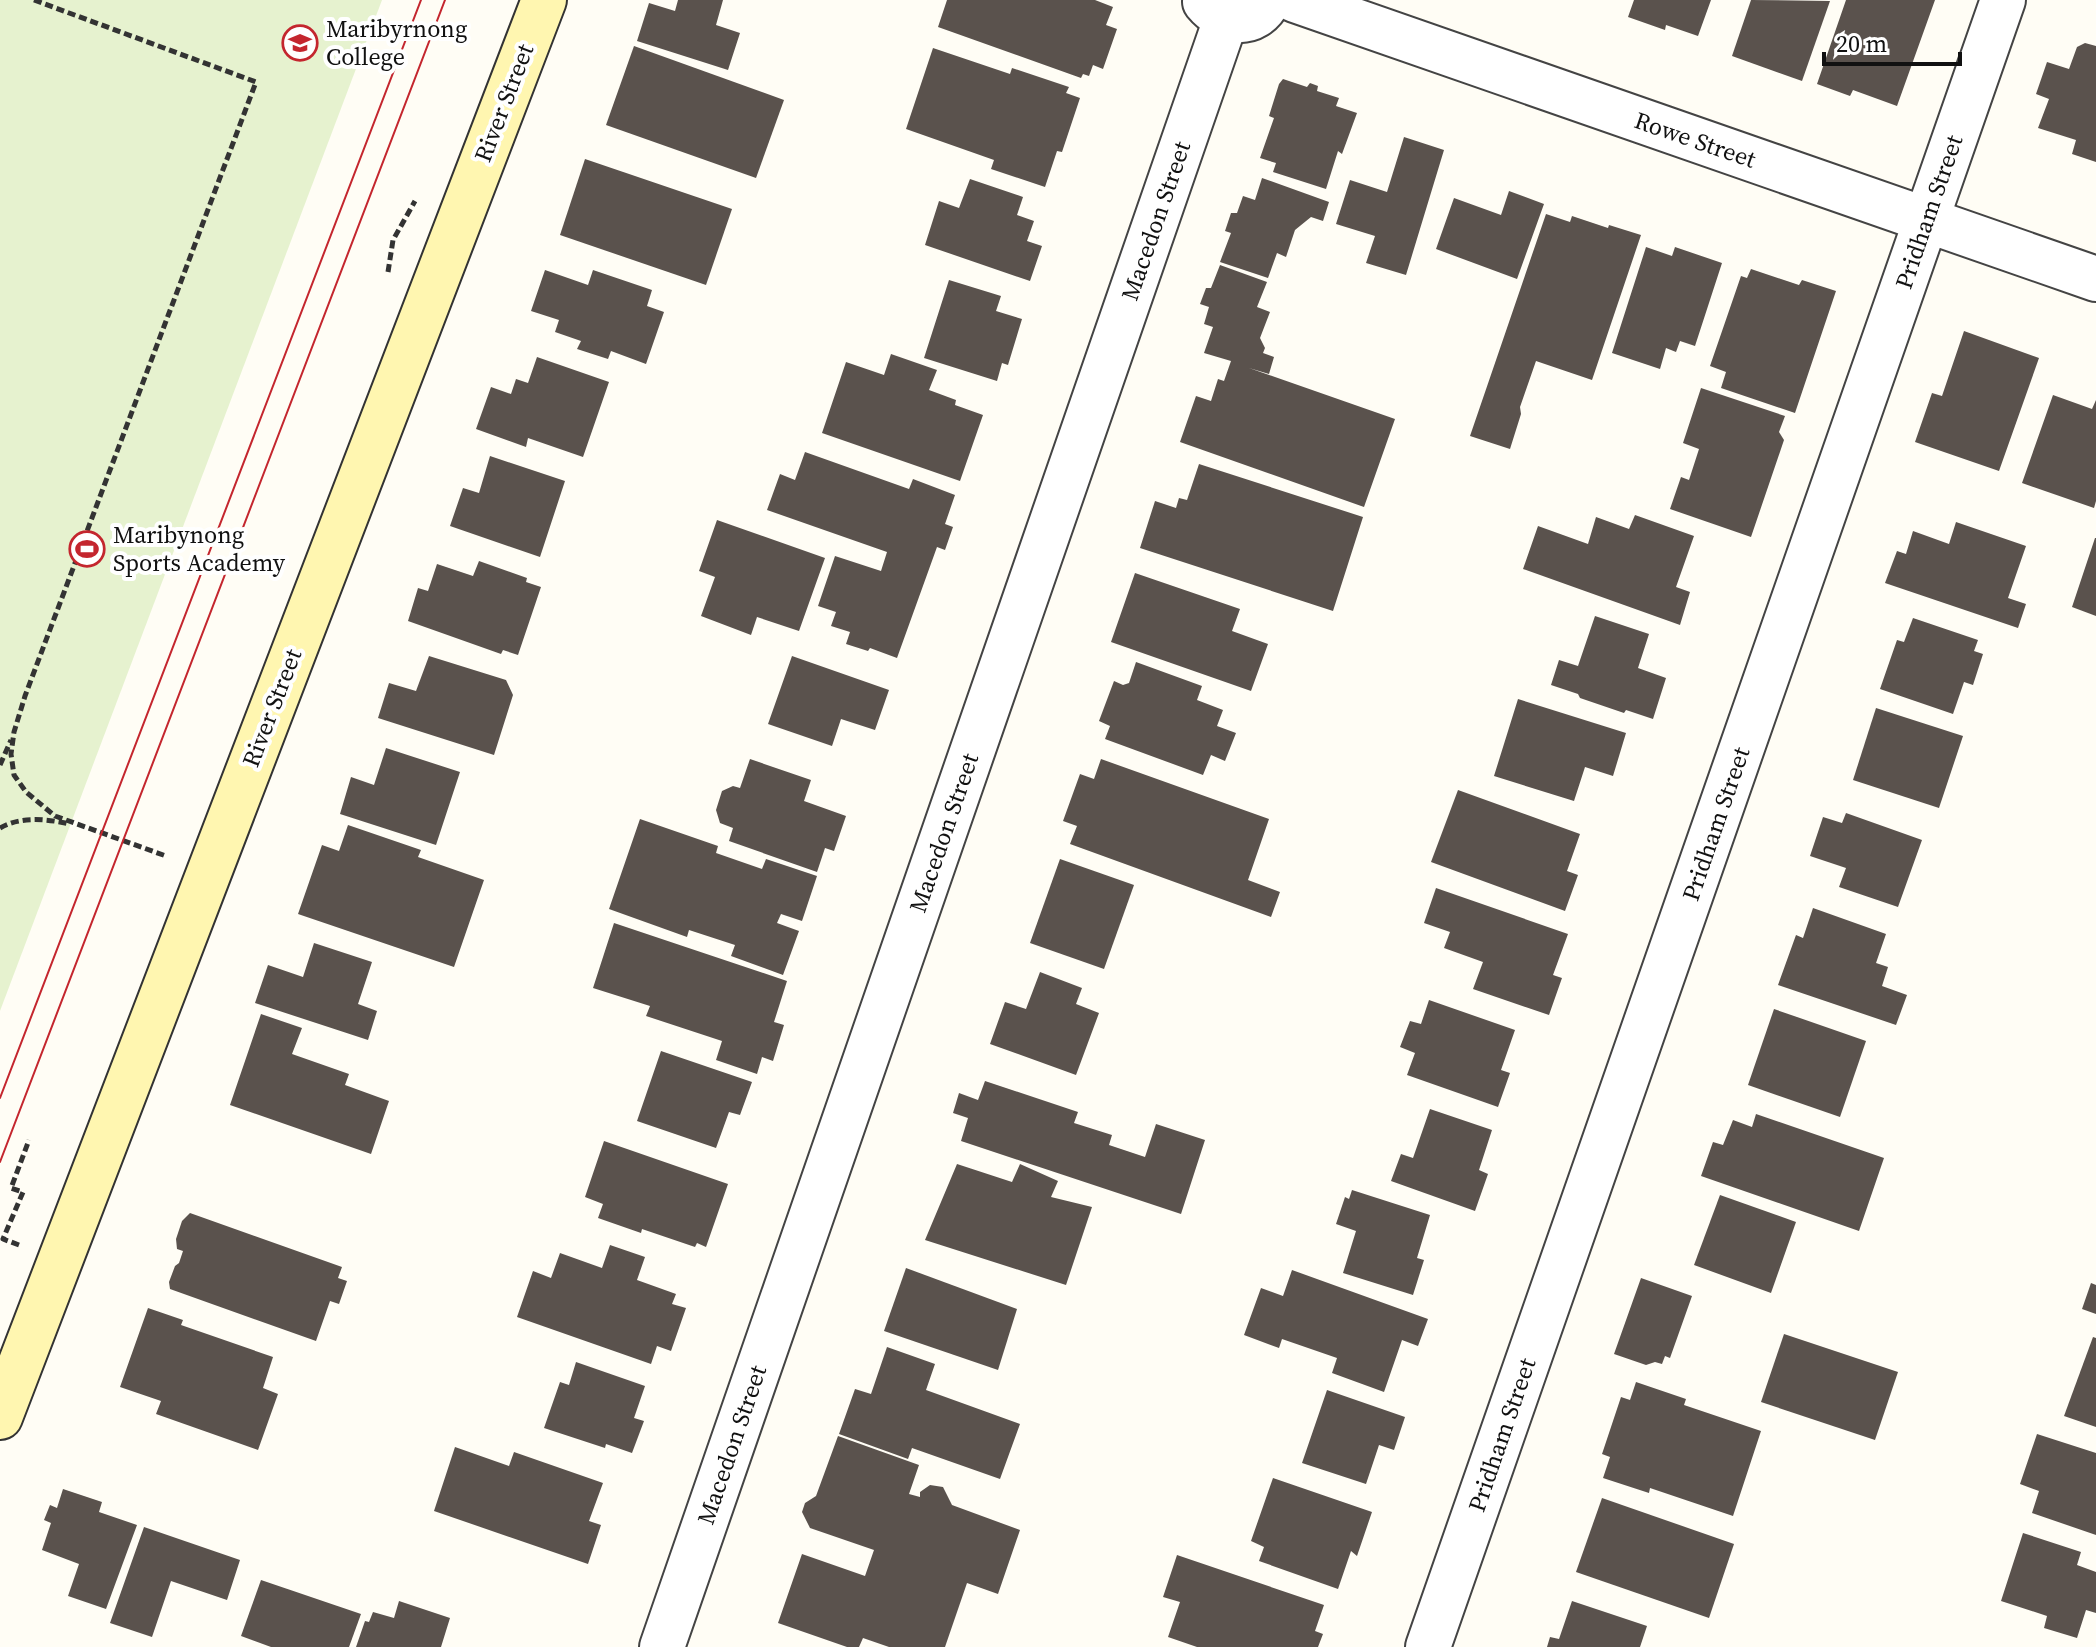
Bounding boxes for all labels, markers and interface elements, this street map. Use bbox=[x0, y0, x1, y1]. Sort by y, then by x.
place label: Maribyrnong College bbox=[326, 12, 467, 73]
scale bar bbox=[1824, 16, 1960, 66]
school or university icon: Maribyrnong College bbox=[281, 24, 319, 62]
text: 20 m bbox=[1836, 27, 1887, 60]
street label: River Street bbox=[466, 39, 541, 167]
street label: Rowe Street bbox=[1630, 103, 1760, 176]
street label: Pridham Street bbox=[1887, 130, 1970, 293]
street label: Macedon Street bbox=[1113, 137, 1198, 305]
place label: Maribynong Sports Academy bbox=[113, 518, 286, 579]
sports icon: Maribynong Sports Academy bbox=[68, 530, 106, 568]
street label: River Street bbox=[234, 644, 309, 772]
street label: Pridham Street bbox=[1674, 742, 1757, 905]
street label: Macedon Street bbox=[901, 749, 986, 917]
street label: Pridham Street bbox=[1460, 1353, 1543, 1516]
street label: Macedon Street bbox=[689, 1361, 774, 1529]

